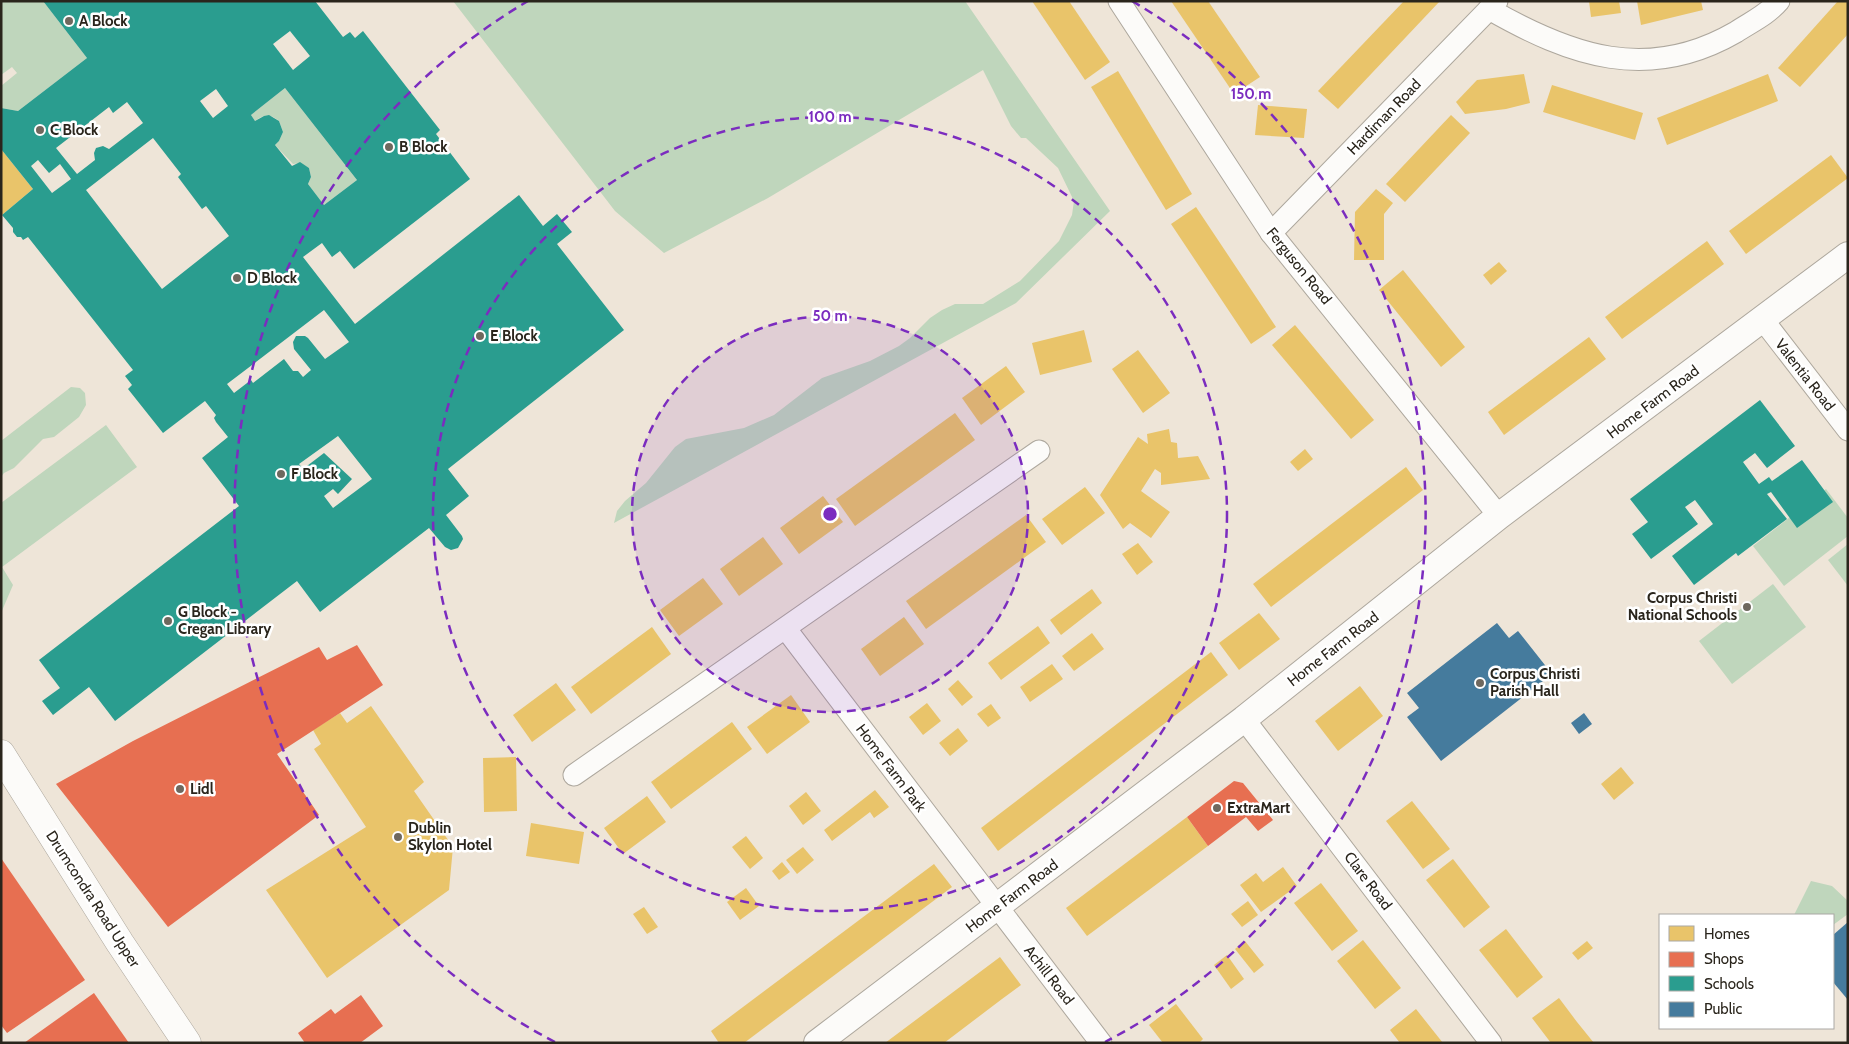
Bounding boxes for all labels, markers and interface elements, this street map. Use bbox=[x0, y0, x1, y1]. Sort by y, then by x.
place label: A Block bbox=[79, 12, 128, 30]
marker: A Block bbox=[63, 15, 75, 27]
street label: Hardiman Road bbox=[1343, 75, 1425, 159]
text: 150 m bbox=[1231, 85, 1271, 103]
text: 100 m bbox=[808, 108, 852, 126]
place label: C Block bbox=[50, 121, 99, 139]
marker: C Block bbox=[34, 124, 46, 136]
place label: B Block bbox=[399, 138, 448, 156]
marker: B Block bbox=[383, 141, 395, 153]
street label: Ferguson Road bbox=[1263, 224, 1335, 308]
place label: D Block bbox=[247, 269, 298, 287]
marker: D Block bbox=[231, 272, 243, 284]
text: 50 m bbox=[812, 307, 848, 325]
place label: E Block bbox=[490, 327, 538, 345]
marker: E Block bbox=[474, 330, 486, 342]
street label: Valentia Road bbox=[1771, 335, 1839, 415]
street label: Home Farm Road bbox=[1603, 361, 1703, 443]
place label: F Block bbox=[291, 465, 339, 483]
marker: F Block bbox=[275, 468, 287, 480]
centre of rings bbox=[821, 505, 839, 523]
place label: Corpus Christi National Schools bbox=[1628, 589, 1737, 624]
marker: Corpus Christi National Schools bbox=[1741, 601, 1753, 613]
place label: G Block - Cregan Library bbox=[178, 603, 272, 638]
street label: Home Farm Road bbox=[1284, 608, 1382, 690]
marker: G Block - Cregan Library bbox=[162, 615, 174, 627]
place label: Corpus Christi Parish Hall bbox=[1490, 665, 1580, 700]
marker: Corpus Christi Parish Hall bbox=[1474, 677, 1486, 689]
street label: Home Farm Park bbox=[852, 721, 930, 816]
place label: Lidl bbox=[190, 780, 214, 798]
marker: Lidl bbox=[174, 783, 186, 795]
place label: ExtraMart bbox=[1227, 799, 1290, 817]
marker: ExtraMart bbox=[1211, 802, 1223, 814]
place label: Dublin Skylon Hotel bbox=[408, 819, 492, 854]
street label: Drumcondra Road Upper bbox=[42, 827, 144, 971]
marker: Dublin Skylon Hotel bbox=[392, 831, 404, 843]
street label: Clare Road bbox=[1340, 848, 1396, 914]
street label: Home Farm Road bbox=[962, 855, 1062, 937]
legend bbox=[1659, 914, 1834, 1029]
text: Homes bbox=[1704, 925, 1750, 943]
street label: Achill Road bbox=[1020, 942, 1078, 1008]
text: Shops bbox=[1704, 950, 1744, 968]
text: Schools bbox=[1704, 975, 1754, 993]
text: Public bbox=[1704, 1000, 1742, 1018]

